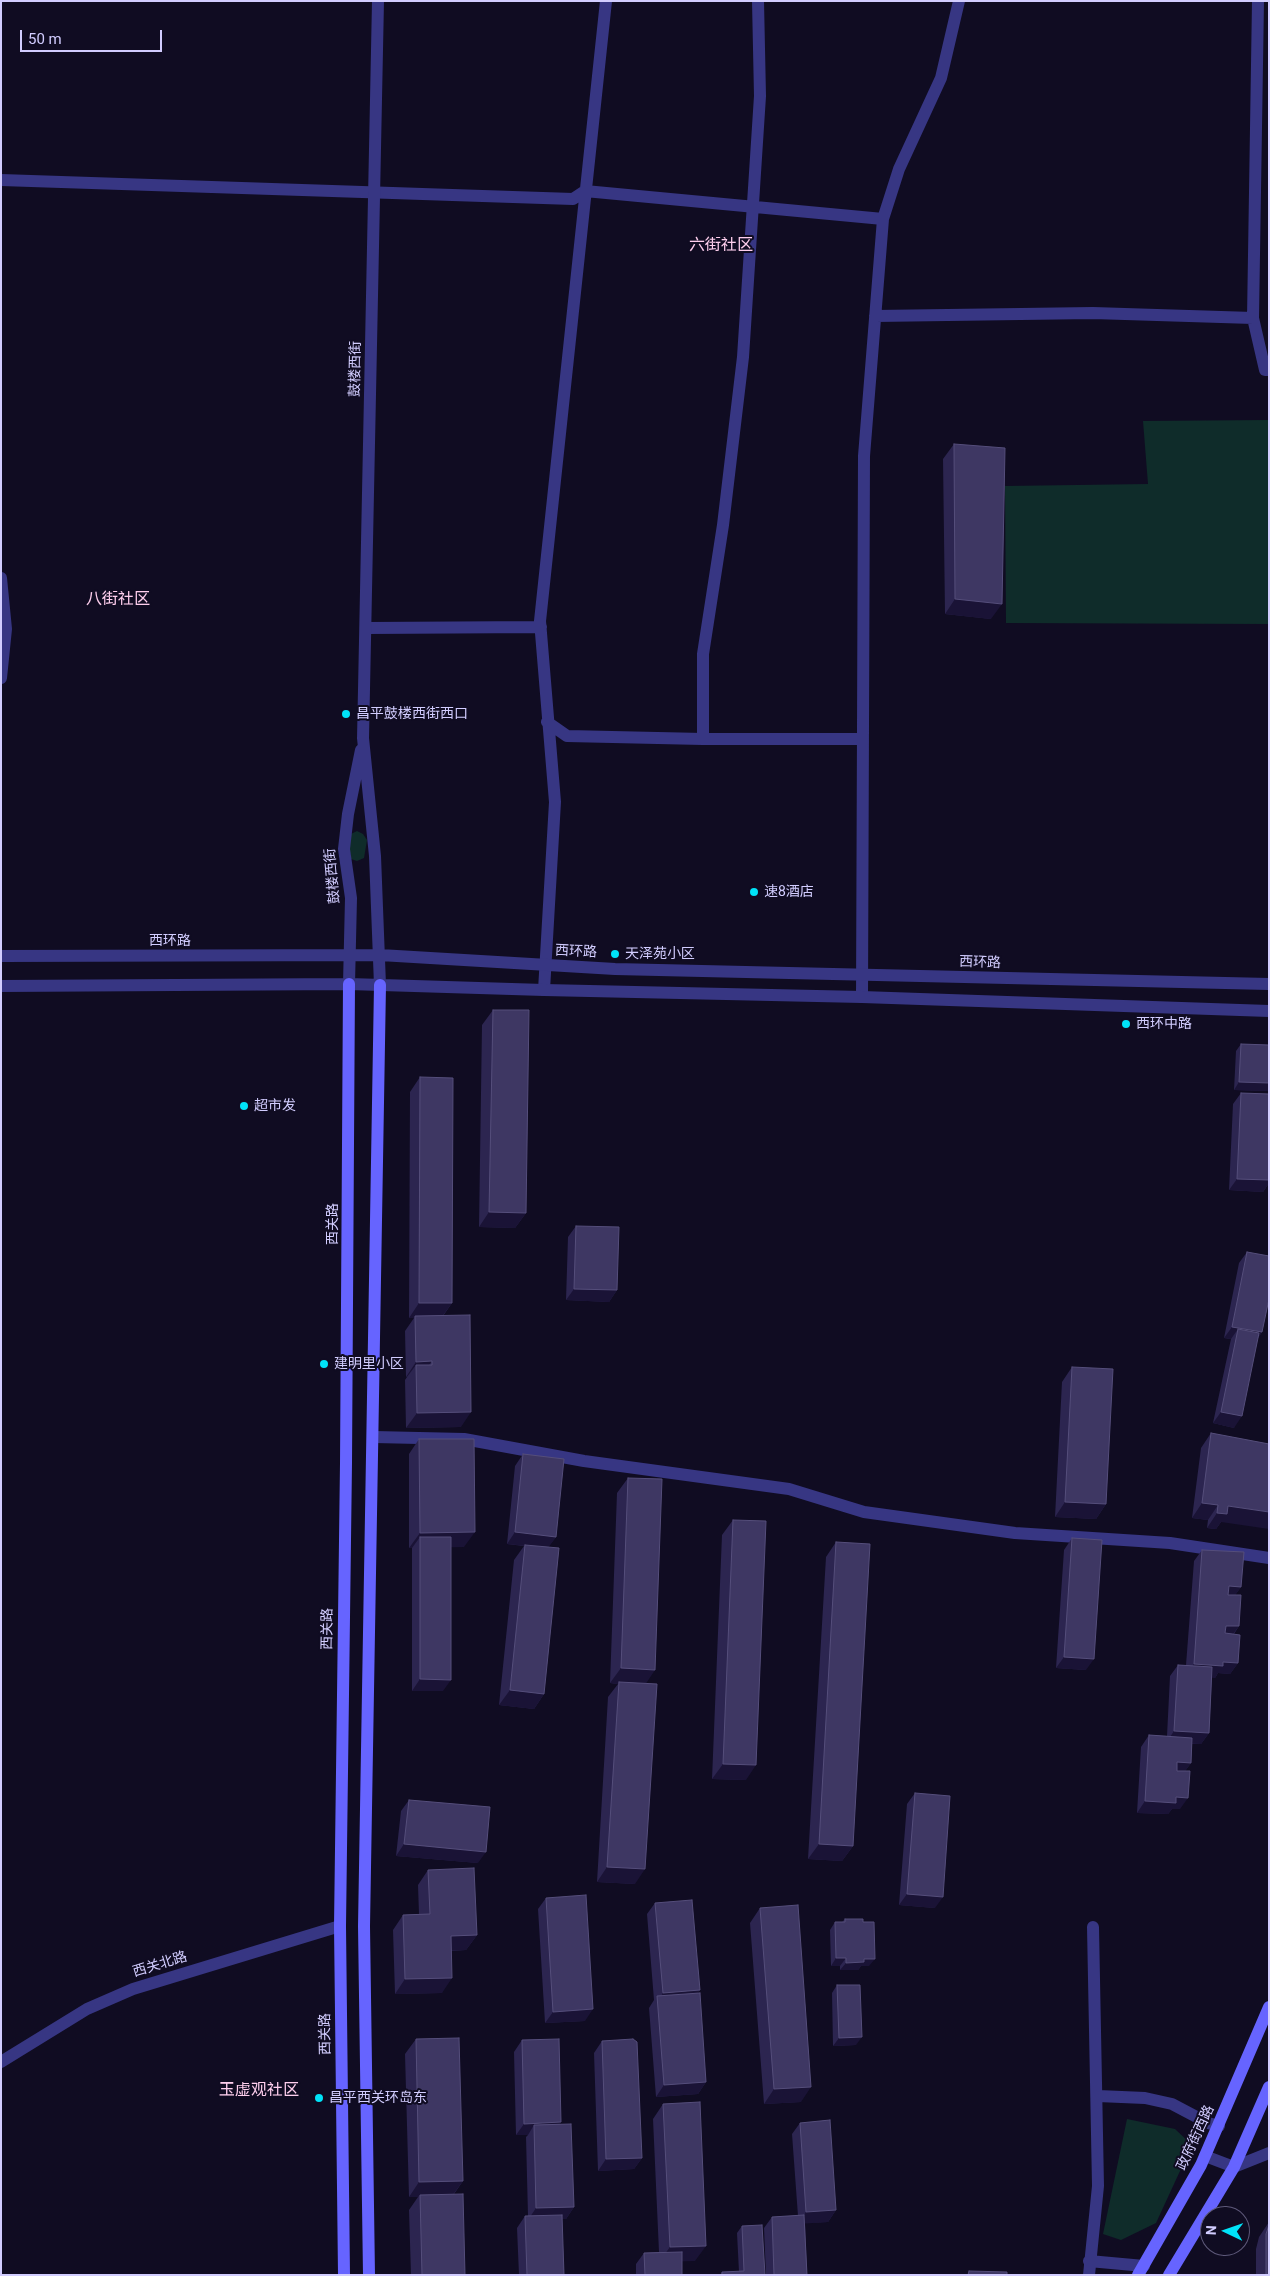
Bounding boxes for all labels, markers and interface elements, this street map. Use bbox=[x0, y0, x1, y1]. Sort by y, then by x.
scale bar bbox=[22, 20, 165, 52]
text: 50 m bbox=[28, 30, 62, 48]
district label: 六街社区 bbox=[689, 236, 753, 256]
street label: 鼓楼西街 bbox=[347, 341, 365, 397]
district label: 八街社区 bbox=[86, 590, 150, 610]
place label: 昌平鼓楼西街西口 bbox=[356, 706, 468, 722]
marker: 昌平鼓楼西街西口 bbox=[340, 708, 352, 720]
street label: 鼓楼西街 bbox=[322, 847, 344, 905]
place label: 速8酒店 bbox=[764, 884, 814, 900]
marker: 速8酒店 bbox=[748, 886, 760, 898]
street label: 西环路 bbox=[149, 933, 191, 949]
street label: 西环路 bbox=[555, 943, 597, 961]
place label: 天泽苑小区 bbox=[625, 946, 695, 962]
marker: 天泽苑小区 bbox=[609, 948, 621, 960]
street label: 西环路 bbox=[959, 954, 1001, 972]
place label: 西环中路 bbox=[1136, 1016, 1192, 1032]
marker: 西环中路 bbox=[1120, 1018, 1132, 1030]
place label: 超市发 bbox=[254, 1098, 296, 1114]
marker: 超市发 bbox=[238, 1100, 250, 1112]
street label: 西关路 bbox=[325, 1203, 341, 1245]
place label: 建明里小区 bbox=[334, 1356, 404, 1372]
marker: 建明里小区 bbox=[318, 1358, 330, 1370]
street label: 西关路 bbox=[319, 1608, 337, 1650]
street label: 西关北路 bbox=[131, 1949, 189, 1981]
street label: 西关路 bbox=[317, 2013, 335, 2055]
district label: 玉虚观社区 bbox=[219, 2081, 299, 2101]
place label: 昌平西关环岛东 bbox=[329, 2090, 427, 2106]
marker: 昌平西关环岛东 bbox=[313, 2092, 325, 2104]
street label: 政府街西路 bbox=[1174, 2103, 1218, 2173]
north arrow bbox=[1200, 2206, 1250, 2256]
text: N bbox=[1203, 2225, 1219, 2236]

